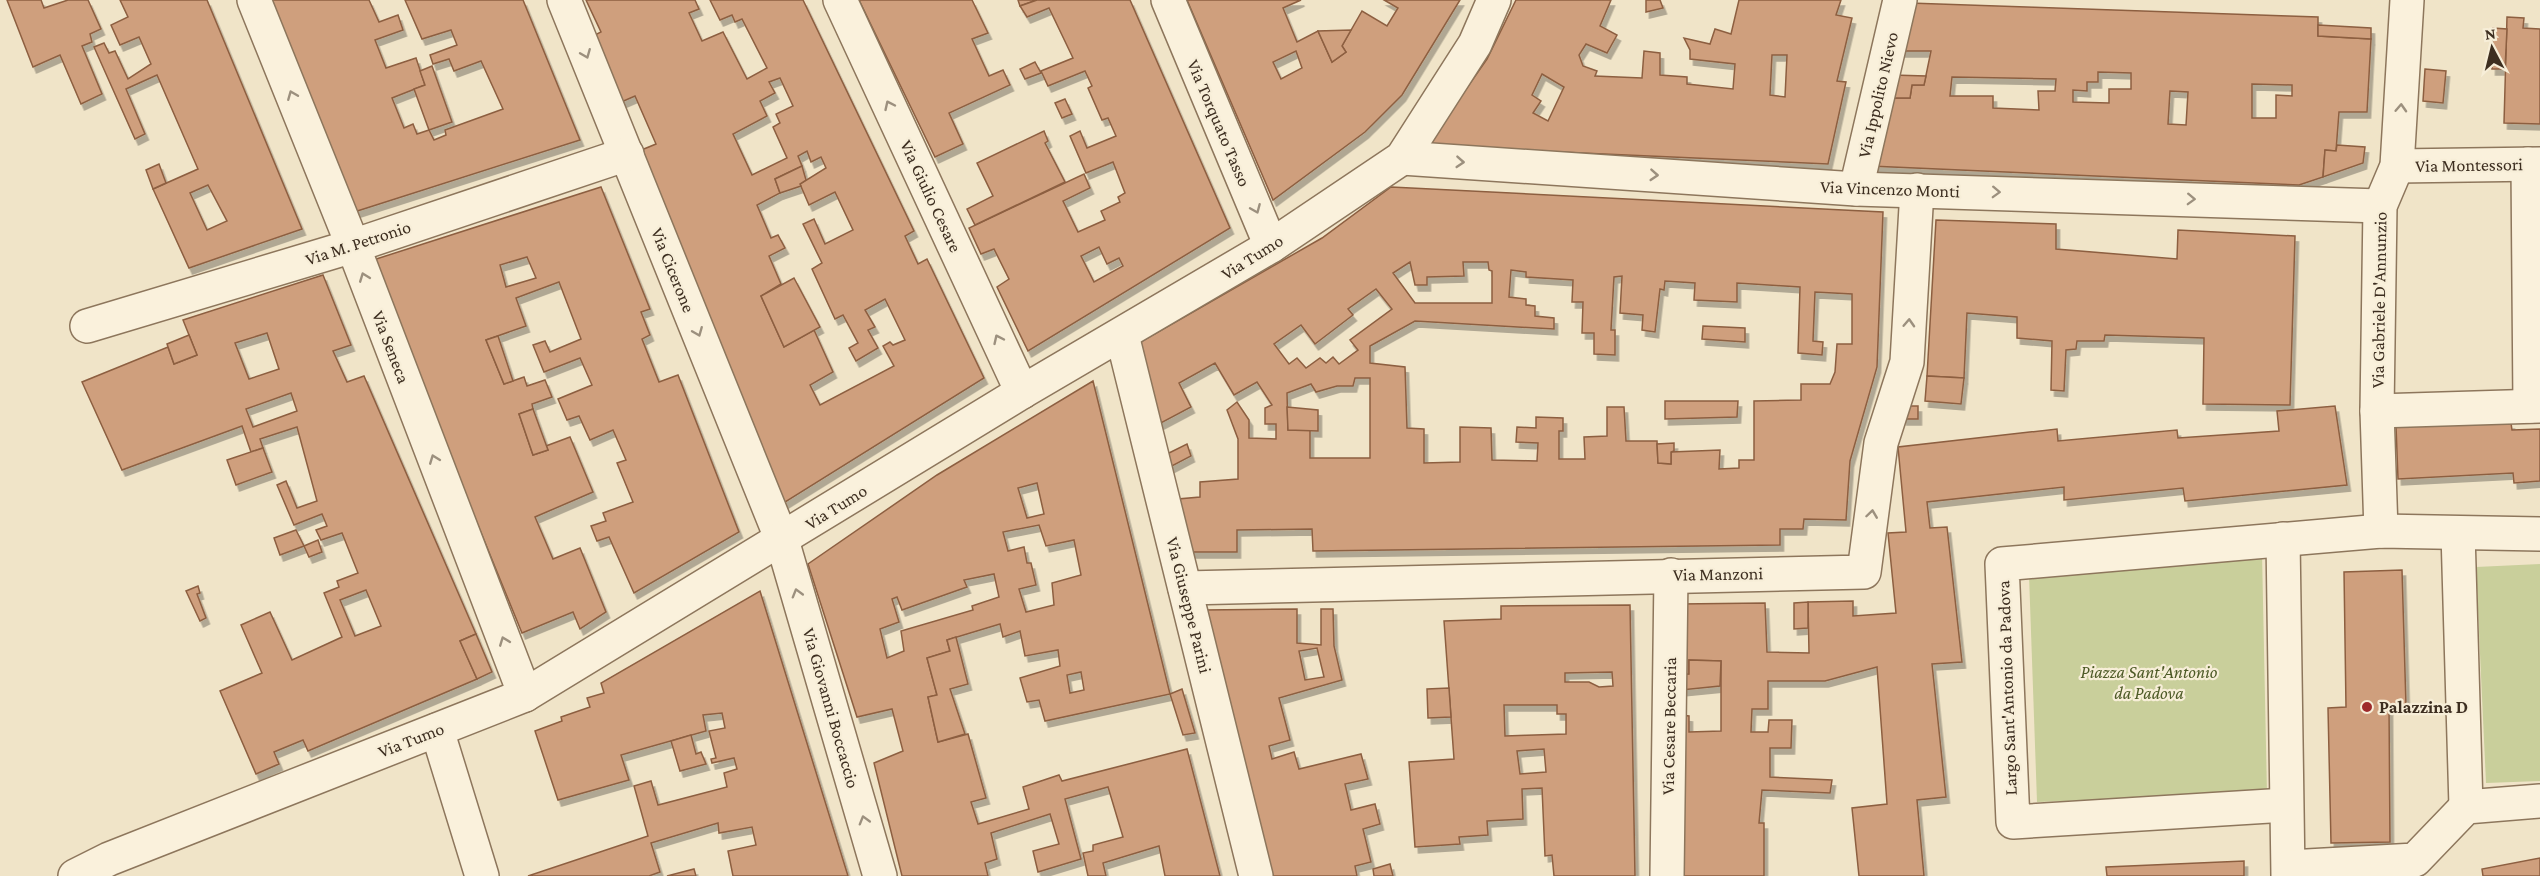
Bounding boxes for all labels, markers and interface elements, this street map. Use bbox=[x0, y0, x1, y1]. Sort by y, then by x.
north arrow bbox=[2462, 18, 2522, 78]
text: N bbox=[2484, 24, 2497, 43]
street label: Via Ippolito Nievo bbox=[1854, 30, 1902, 160]
one-way arrow bbox=[579, 48, 591, 59]
street label: Via Torquato Tasso bbox=[1183, 56, 1255, 190]
one-way arrow bbox=[287, 91, 299, 102]
one-way arrow bbox=[884, 101, 896, 112]
one-way arrow bbox=[2394, 103, 2407, 112]
street label: Via Giulio Cesare bbox=[896, 137, 966, 255]
street label: Via Montessori bbox=[2415, 154, 2523, 176]
one-way arrow bbox=[1455, 155, 1464, 168]
one-way arrow bbox=[1650, 169, 1659, 182]
street label: Via Vincenzo Monti bbox=[1820, 177, 1961, 201]
one-way arrow bbox=[1991, 186, 2000, 199]
one-way arrow bbox=[2186, 193, 2195, 206]
one-way arrow bbox=[1248, 202, 1260, 213]
street label: Via Gabriele D'Annunzio bbox=[2367, 212, 2391, 388]
street label: Via M. Petronio bbox=[303, 217, 413, 269]
street label: Via Cicerone bbox=[647, 225, 699, 315]
street label: Via Tumo bbox=[1217, 230, 1287, 284]
one-way arrow bbox=[359, 272, 372, 282]
street label: Via Seneca bbox=[368, 308, 414, 386]
one-way arrow bbox=[1902, 319, 1915, 328]
one-way arrow bbox=[691, 327, 704, 337]
one-way arrow bbox=[993, 335, 1005, 346]
one-way arrow bbox=[429, 454, 441, 465]
street label: Via Tumo bbox=[801, 480, 871, 534]
one-way arrow bbox=[1865, 509, 1877, 518]
street label: Via Giuseppe Parini bbox=[1162, 535, 1216, 676]
street label: Via Manzoni bbox=[1673, 563, 1764, 585]
street label: Largo Sant'Antonio da Padova bbox=[1993, 580, 2021, 796]
one-way arrow bbox=[792, 588, 804, 598]
street label: Via Giovanni Boccaccio bbox=[799, 626, 863, 791]
one-way arrow bbox=[499, 636, 511, 647]
street label: Via Cesare Beccaria bbox=[1658, 657, 1680, 795]
park label: Piazza Sant'Antonio da Padova bbox=[2080, 662, 2218, 703]
place label: Palazzina D bbox=[2379, 697, 2468, 717]
marker: Palazzina D bbox=[2360, 700, 2374, 714]
street label: Via Tumo bbox=[375, 718, 447, 762]
one-way arrow bbox=[859, 815, 871, 826]

